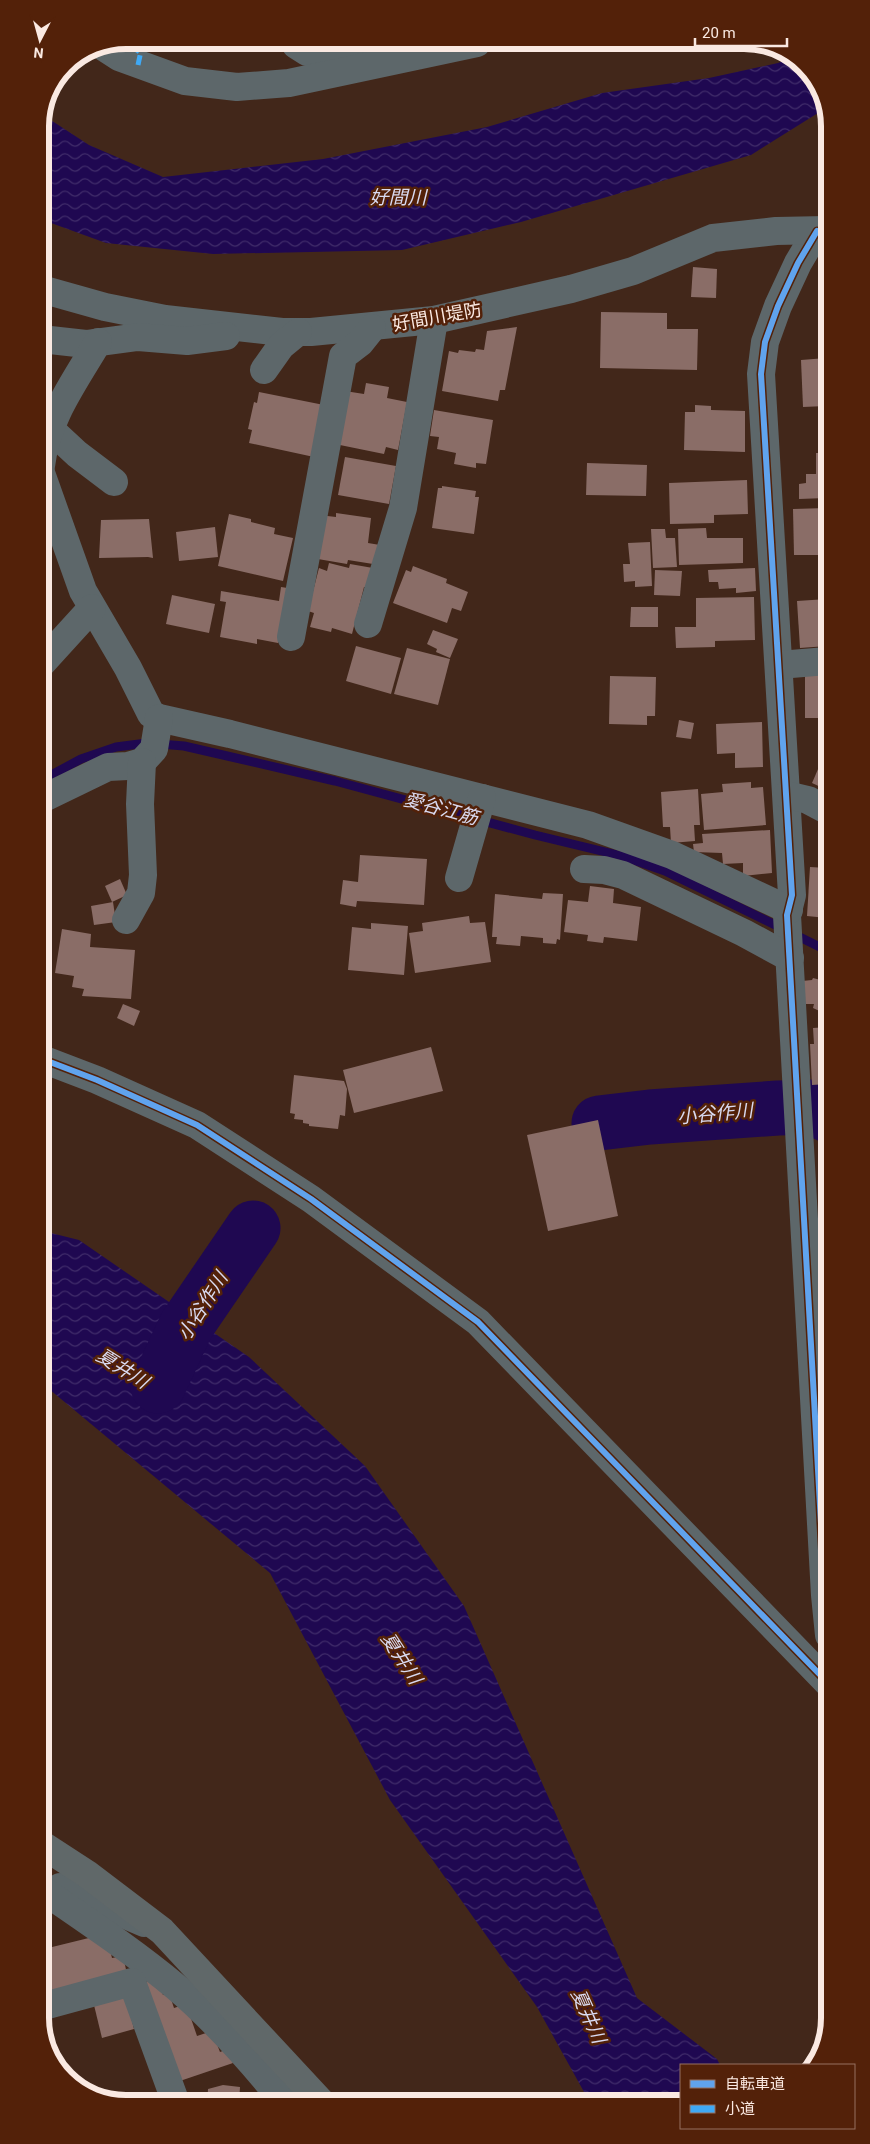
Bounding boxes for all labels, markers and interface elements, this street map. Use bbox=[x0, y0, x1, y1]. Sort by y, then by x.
north arrow bbox=[15, 15, 65, 65]
scale bar bbox=[695, 15, 788, 47]
text: 20 m bbox=[702, 24, 736, 42]
text: N bbox=[33, 44, 44, 61]
water label: 好間川 bbox=[369, 186, 428, 209]
street label: 好間川堤防 bbox=[391, 298, 483, 335]
water label: 愛谷江筋 bbox=[401, 788, 483, 830]
water label: 小谷作川 bbox=[676, 1099, 756, 1128]
water label: 小谷作川 bbox=[173, 1266, 233, 1345]
water label: 夏井川 bbox=[92, 1344, 155, 1394]
water label: 夏井川 bbox=[376, 1628, 428, 1690]
water label: 夏井川 bbox=[566, 1985, 611, 2049]
legend bbox=[680, 2064, 855, 2129]
text: 自転車道 bbox=[725, 2075, 785, 2093]
text: 小道 bbox=[725, 2100, 755, 2118]

